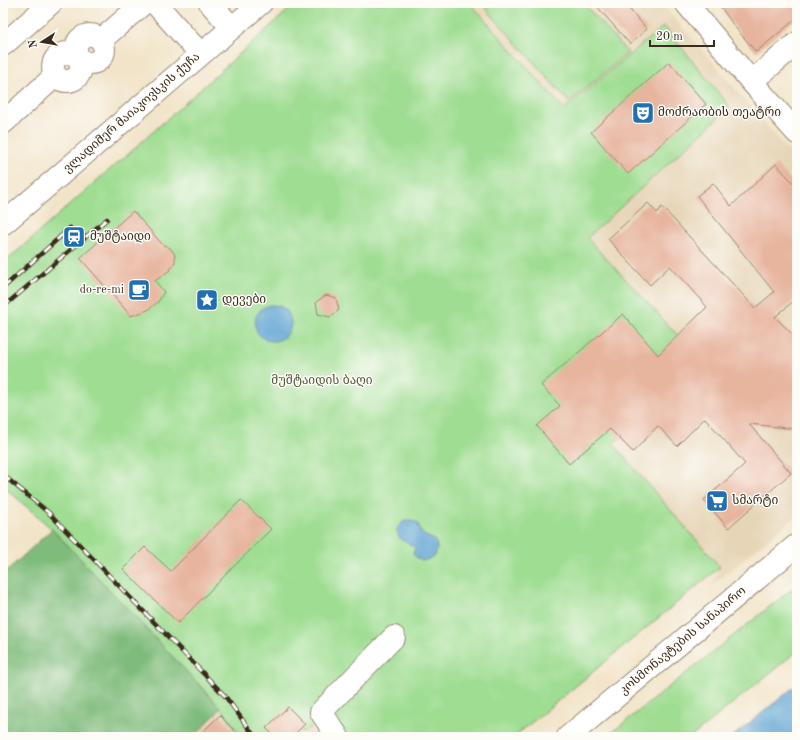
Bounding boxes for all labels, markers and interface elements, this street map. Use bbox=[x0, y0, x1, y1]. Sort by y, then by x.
north arrow bbox=[22, 22, 62, 62]
scale bar bbox=[650, 22, 714, 48]
text: 20 m bbox=[656, 31, 683, 43]
text: N bbox=[27, 38, 40, 49]
street label: ვლადიმერ მაიაკოვსკის ქუჩა bbox=[61, 50, 202, 175]
theatre icon: მოძრაობის თეატრი bbox=[630, 100, 656, 126]
place label: მოძრაობის თეატრი bbox=[658, 106, 781, 119]
station icon: მუშტაიდი bbox=[61, 224, 87, 250]
place label: მუშტაიდი bbox=[90, 230, 151, 243]
cafe icon: do-re-mi bbox=[126, 277, 152, 303]
place label: do-re-mi bbox=[80, 284, 124, 296]
place icon: დევები bbox=[194, 287, 220, 313]
place label: დევები bbox=[222, 293, 266, 306]
park label: მუშტაიდის ბაღი bbox=[271, 374, 373, 387]
supermarket icon: სმარტი bbox=[704, 488, 730, 514]
place label: სმარტი bbox=[732, 494, 778, 507]
street label: კოსმონავტების სანაპირო bbox=[616, 583, 749, 697]

